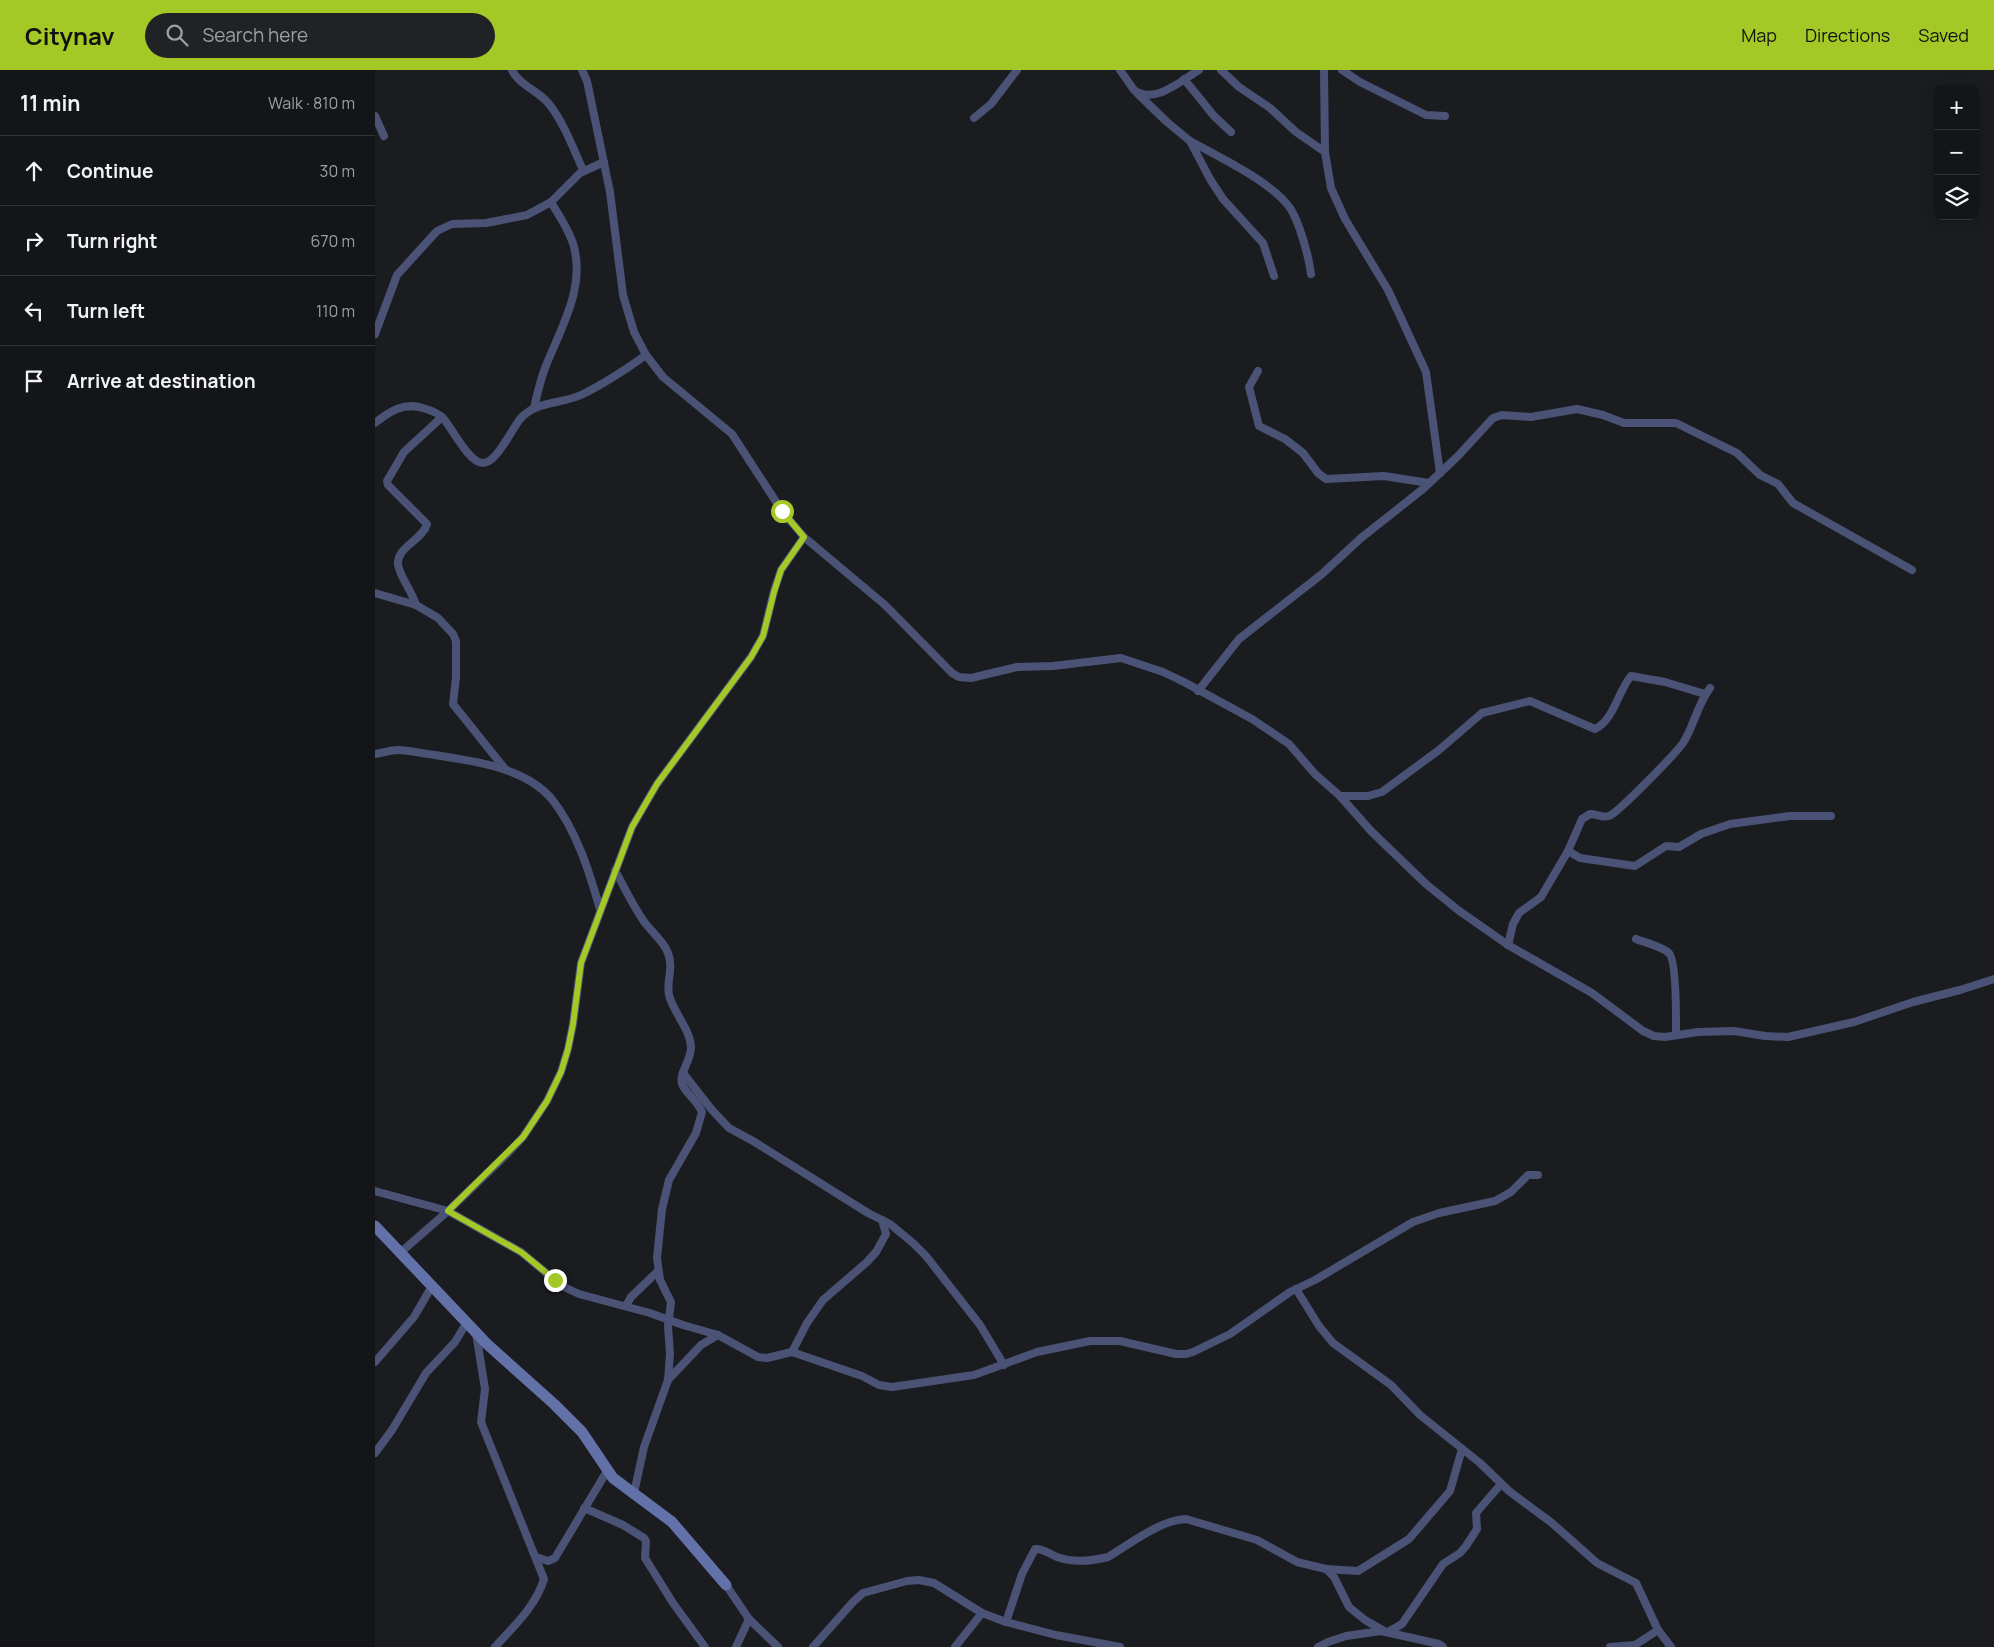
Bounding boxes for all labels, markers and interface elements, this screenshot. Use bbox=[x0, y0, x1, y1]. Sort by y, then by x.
search box bbox=[145, 13, 495, 58]
text: Citynav bbox=[25, 19, 115, 52]
icon: search bbox=[163, 21, 191, 49]
text: Search here bbox=[203, 22, 308, 48]
text: Map bbox=[1741, 23, 1777, 47]
text: Directions bbox=[1805, 23, 1890, 47]
text: Saved bbox=[1918, 23, 1969, 47]
map controls bbox=[1934, 85, 1979, 220]
button: + bbox=[1934, 85, 1979, 130]
text: 11 min bbox=[20, 89, 81, 117]
text: Walk · 810 m bbox=[268, 92, 355, 114]
button: − bbox=[1934, 130, 1979, 175]
icon: ahead bbox=[20, 157, 48, 185]
text: Continue bbox=[67, 158, 153, 184]
text: 30 m bbox=[320, 160, 355, 182]
button: layers bbox=[1934, 175, 1979, 220]
icon: right bbox=[20, 227, 48, 255]
text: Turn right bbox=[67, 228, 157, 254]
text: 670 m bbox=[311, 230, 355, 252]
icon: left bbox=[20, 297, 48, 325]
text: Turn left bbox=[67, 298, 145, 324]
text: 110 m bbox=[316, 300, 355, 322]
icon: arrive bbox=[20, 367, 48, 395]
text: Arrive at destination bbox=[67, 368, 256, 394]
route start bbox=[771, 500, 794, 523]
route end bbox=[544, 1269, 567, 1292]

